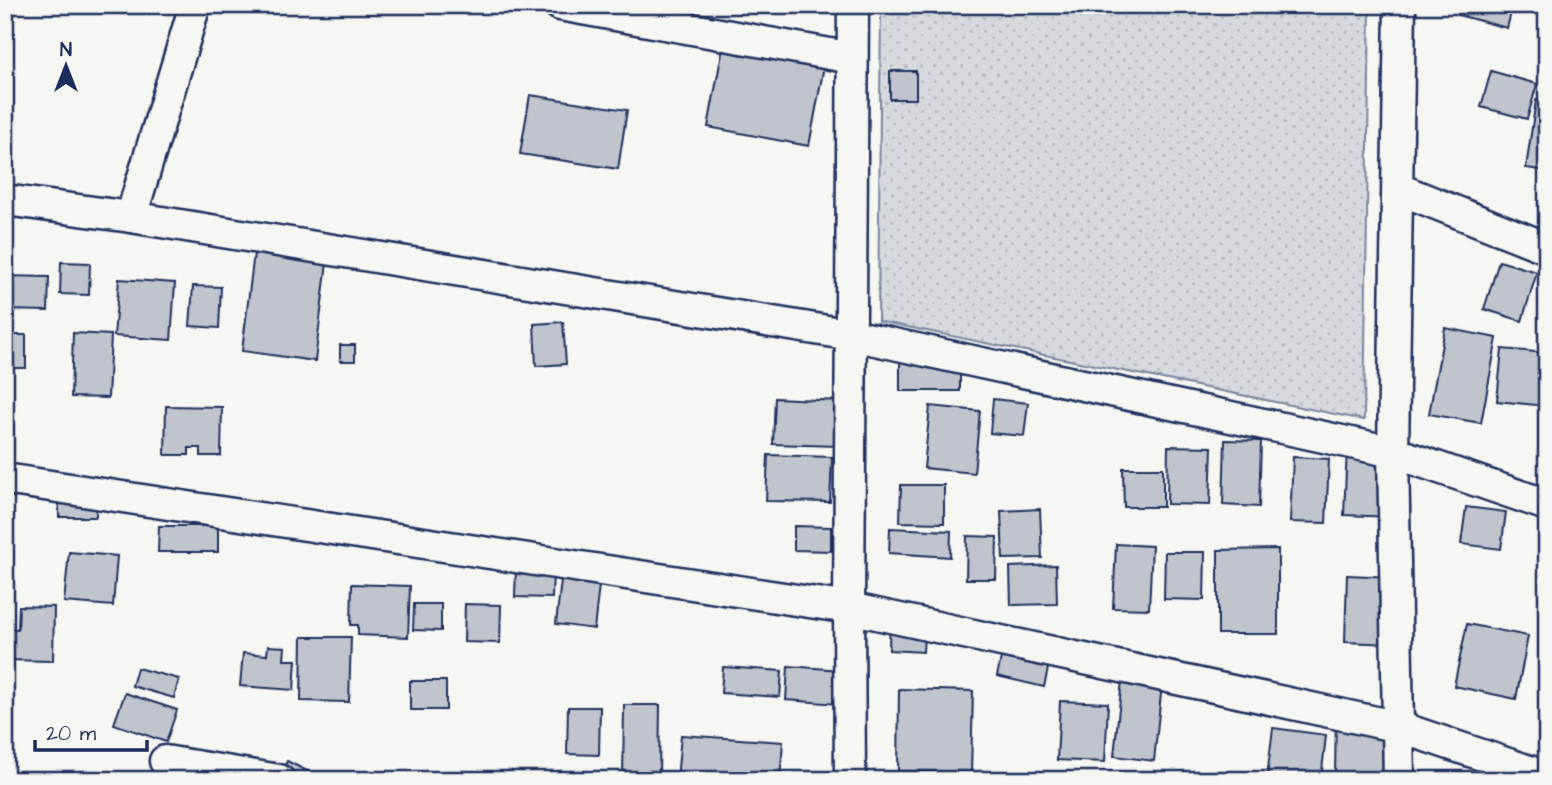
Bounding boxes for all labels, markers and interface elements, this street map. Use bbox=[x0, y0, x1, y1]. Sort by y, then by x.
north arrow bbox=[32, 32, 102, 102]
text: N bbox=[60, 37, 72, 64]
scale bar bbox=[35, 708, 147, 752]
text: 20 m bbox=[46, 719, 97, 748]

